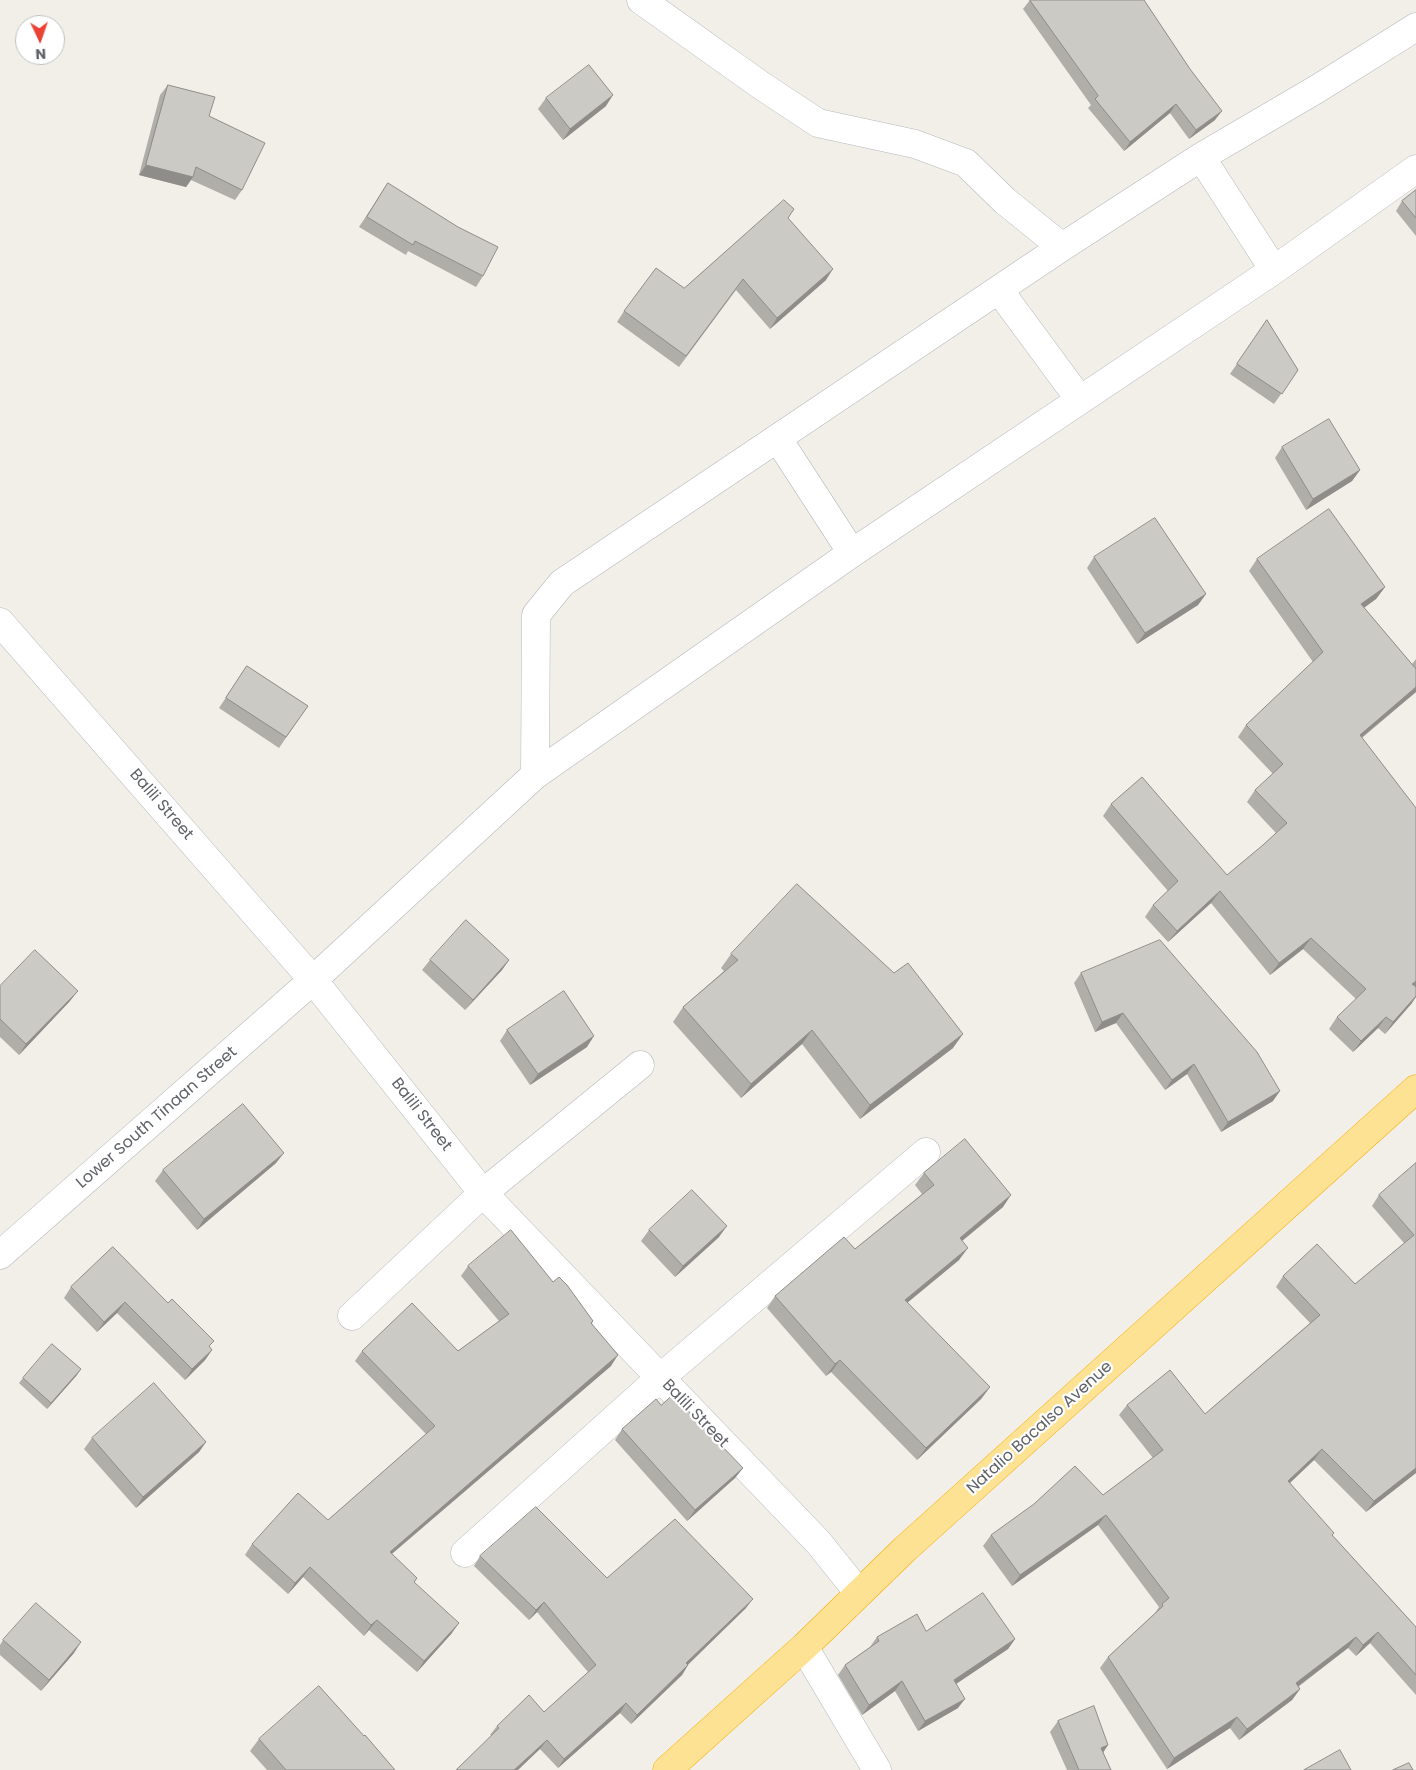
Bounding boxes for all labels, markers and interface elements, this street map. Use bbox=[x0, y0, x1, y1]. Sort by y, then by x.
north arrow bbox=[15, 15, 65, 65]
text: N bbox=[35, 44, 47, 64]
street label: Balili Street bbox=[125, 766, 197, 844]
street label: Lower South Tinaan Street bbox=[73, 1043, 241, 1193]
street label: Balili Street bbox=[387, 1075, 455, 1155]
street label: Natalio Bacalso Avenue bbox=[963, 1358, 1117, 1498]
street label: Balili Street bbox=[658, 1376, 732, 1452]

